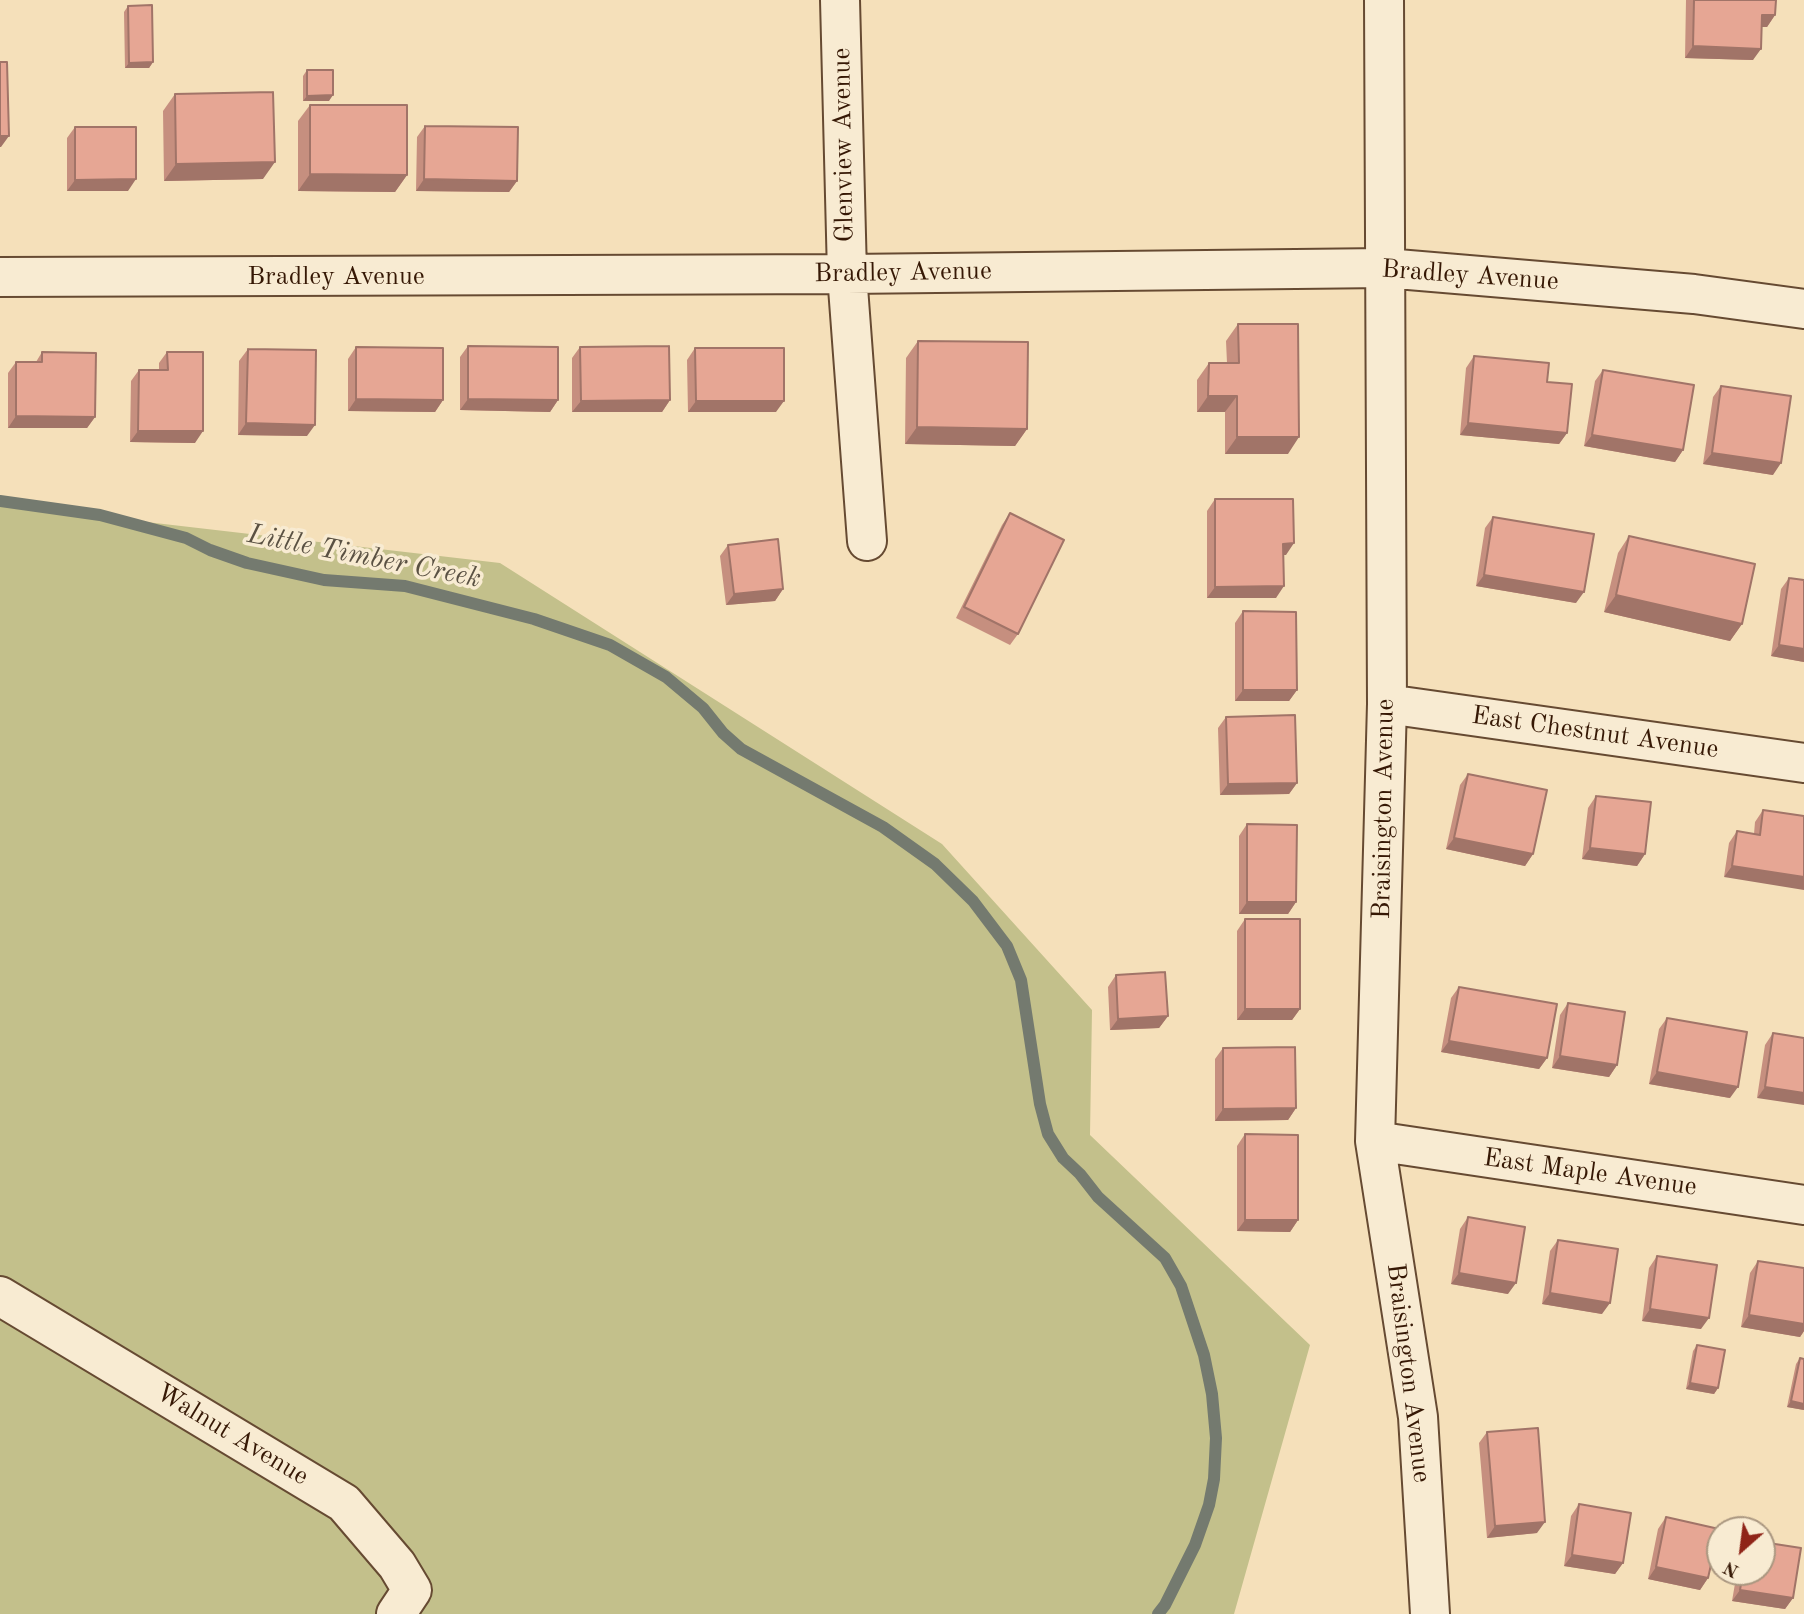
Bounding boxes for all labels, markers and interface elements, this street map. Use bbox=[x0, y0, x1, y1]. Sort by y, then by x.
street label: Glenview Avenue bbox=[827, 47, 861, 243]
street label: Bradley Avenue bbox=[1380, 254, 1560, 298]
street label: Bradley Avenue bbox=[814, 256, 992, 290]
street label: Bradley Avenue bbox=[247, 261, 425, 293]
water label: Little Timber Creek bbox=[244, 518, 484, 596]
street label: Braisington Avenue bbox=[1366, 698, 1402, 920]
street label: East Chestnut Avenue bbox=[1469, 700, 1721, 766]
street label: East Maple Avenue bbox=[1481, 1143, 1699, 1203]
street label: Braisington Avenue bbox=[1379, 1262, 1437, 1484]
street label: Walnut Avenue bbox=[150, 1377, 314, 1493]
north arrow bbox=[1706, 1516, 1776, 1586]
text: N bbox=[1721, 1556, 1743, 1580]

